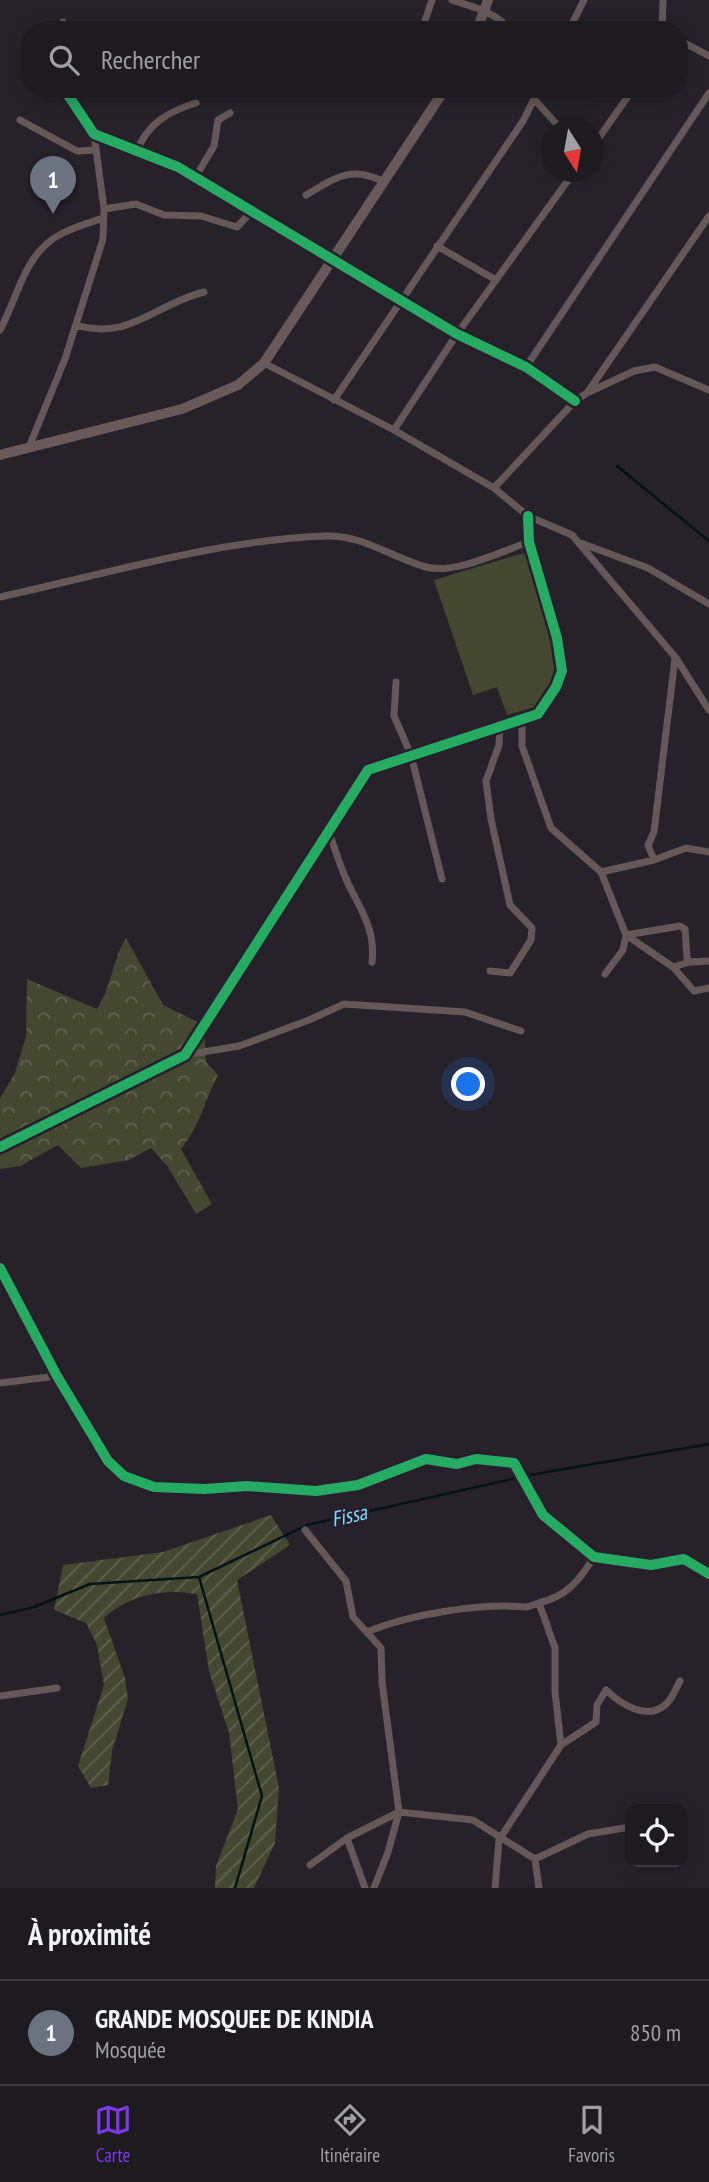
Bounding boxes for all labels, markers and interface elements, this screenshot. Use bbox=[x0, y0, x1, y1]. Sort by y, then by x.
search box bbox=[21, 21, 688, 98]
icon: search bbox=[45, 41, 83, 79]
text: Rechercher bbox=[101, 43, 200, 76]
north arrow bbox=[541, 119, 604, 182]
pin: 1 bbox=[30, 156, 76, 214]
your location bbox=[451, 1067, 485, 1101]
water label: Fissa bbox=[328, 1498, 371, 1533]
map controls bbox=[625, 1804, 688, 1867]
button: locate bbox=[625, 1804, 688, 1867]
text: À proximité bbox=[28, 1914, 151, 1953]
text: GRANDE MOSQUEE DE KINDIA bbox=[95, 2002, 374, 2035]
text: 1 bbox=[46, 2018, 57, 2047]
text: 850 m bbox=[630, 2018, 681, 2047]
text: Mosquée bbox=[95, 2035, 166, 2064]
tab: Carte bbox=[94, 2101, 132, 2167]
tab: Itinéraire bbox=[320, 2101, 380, 2167]
tab: Favoris bbox=[568, 2101, 615, 2167]

